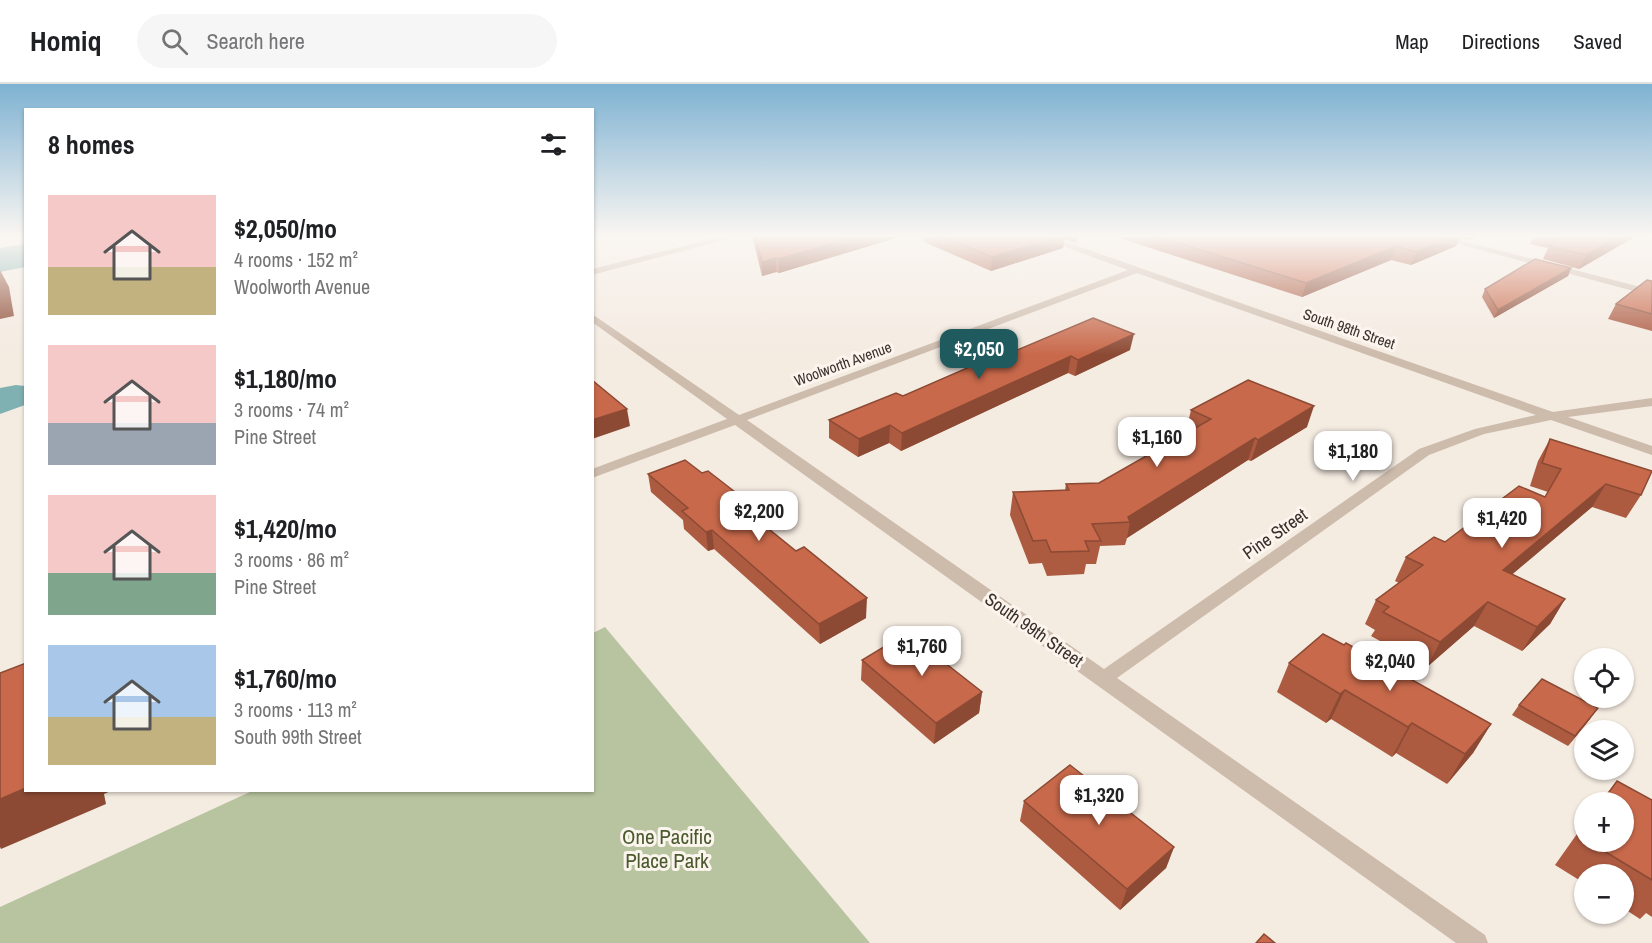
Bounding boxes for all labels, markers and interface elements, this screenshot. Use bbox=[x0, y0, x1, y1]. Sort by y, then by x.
search box bbox=[137, 14, 557, 68]
text: Homiq bbox=[30, 22, 101, 60]
icon: search bbox=[158, 25, 191, 58]
text: Search here bbox=[206, 26, 305, 56]
text: Map bbox=[1395, 27, 1429, 56]
text: Directions bbox=[1462, 27, 1540, 56]
text: Saved bbox=[1573, 27, 1622, 56]
text: 8 homes bbox=[48, 127, 135, 162]
icon: filters bbox=[537, 128, 570, 161]
text: $2,050/mo bbox=[234, 211, 337, 246]
icon: home bbox=[96, 219, 168, 291]
text: 4 rooms · 152 m² bbox=[234, 246, 358, 273]
text: Woolworth Avenue bbox=[234, 273, 370, 300]
street label: South 98th Street bbox=[1300, 303, 1398, 354]
pin: $2,050 bbox=[930, 329, 1028, 380]
text: $2,050 bbox=[954, 335, 1004, 362]
street label: Woolworth Avenue bbox=[791, 336, 895, 391]
text: $1,180/mo bbox=[234, 361, 337, 396]
icon: home bbox=[96, 369, 168, 441]
text: 3 rooms · 74 m² bbox=[234, 396, 349, 423]
pin: $1,160 bbox=[1108, 417, 1206, 468]
text: Pine Street bbox=[234, 423, 316, 450]
text: $1,160 bbox=[1132, 423, 1182, 450]
pin: $1,180 bbox=[1304, 431, 1402, 482]
text: $1,180 bbox=[1328, 437, 1378, 464]
pin: $2,200 bbox=[710, 491, 808, 542]
text: $2,200 bbox=[734, 497, 784, 524]
pin: $1,420 bbox=[1453, 498, 1551, 549]
street label: Pine Street bbox=[1237, 502, 1312, 565]
text: $1,420 bbox=[1477, 504, 1527, 531]
text: $1,420/mo bbox=[234, 511, 337, 546]
icon: home bbox=[96, 519, 168, 591]
text: 3 rooms · 86 m² bbox=[234, 546, 349, 573]
text: Pine Street bbox=[234, 573, 316, 600]
street label: South 99th Street bbox=[980, 586, 1089, 673]
pin: $1,760 bbox=[873, 626, 971, 677]
text: $1,760 bbox=[897, 632, 947, 659]
pin: $2,040 bbox=[1341, 641, 1439, 692]
text: $2,040 bbox=[1365, 647, 1415, 674]
map controls bbox=[1574, 648, 1634, 924]
button: locate bbox=[1574, 648, 1634, 708]
text: $1,760/mo bbox=[234, 661, 337, 696]
icon: home bbox=[96, 669, 168, 741]
text: 3 rooms · 113 m² bbox=[234, 696, 357, 723]
button: layers bbox=[1574, 720, 1634, 780]
text: South 99th Street bbox=[234, 723, 362, 750]
pin: $1,320 bbox=[1050, 775, 1148, 826]
text: $1,320 bbox=[1074, 781, 1124, 808]
button: + bbox=[1574, 792, 1634, 852]
park label: One Pacific Place Park bbox=[622, 822, 712, 875]
button: − bbox=[1574, 864, 1634, 924]

